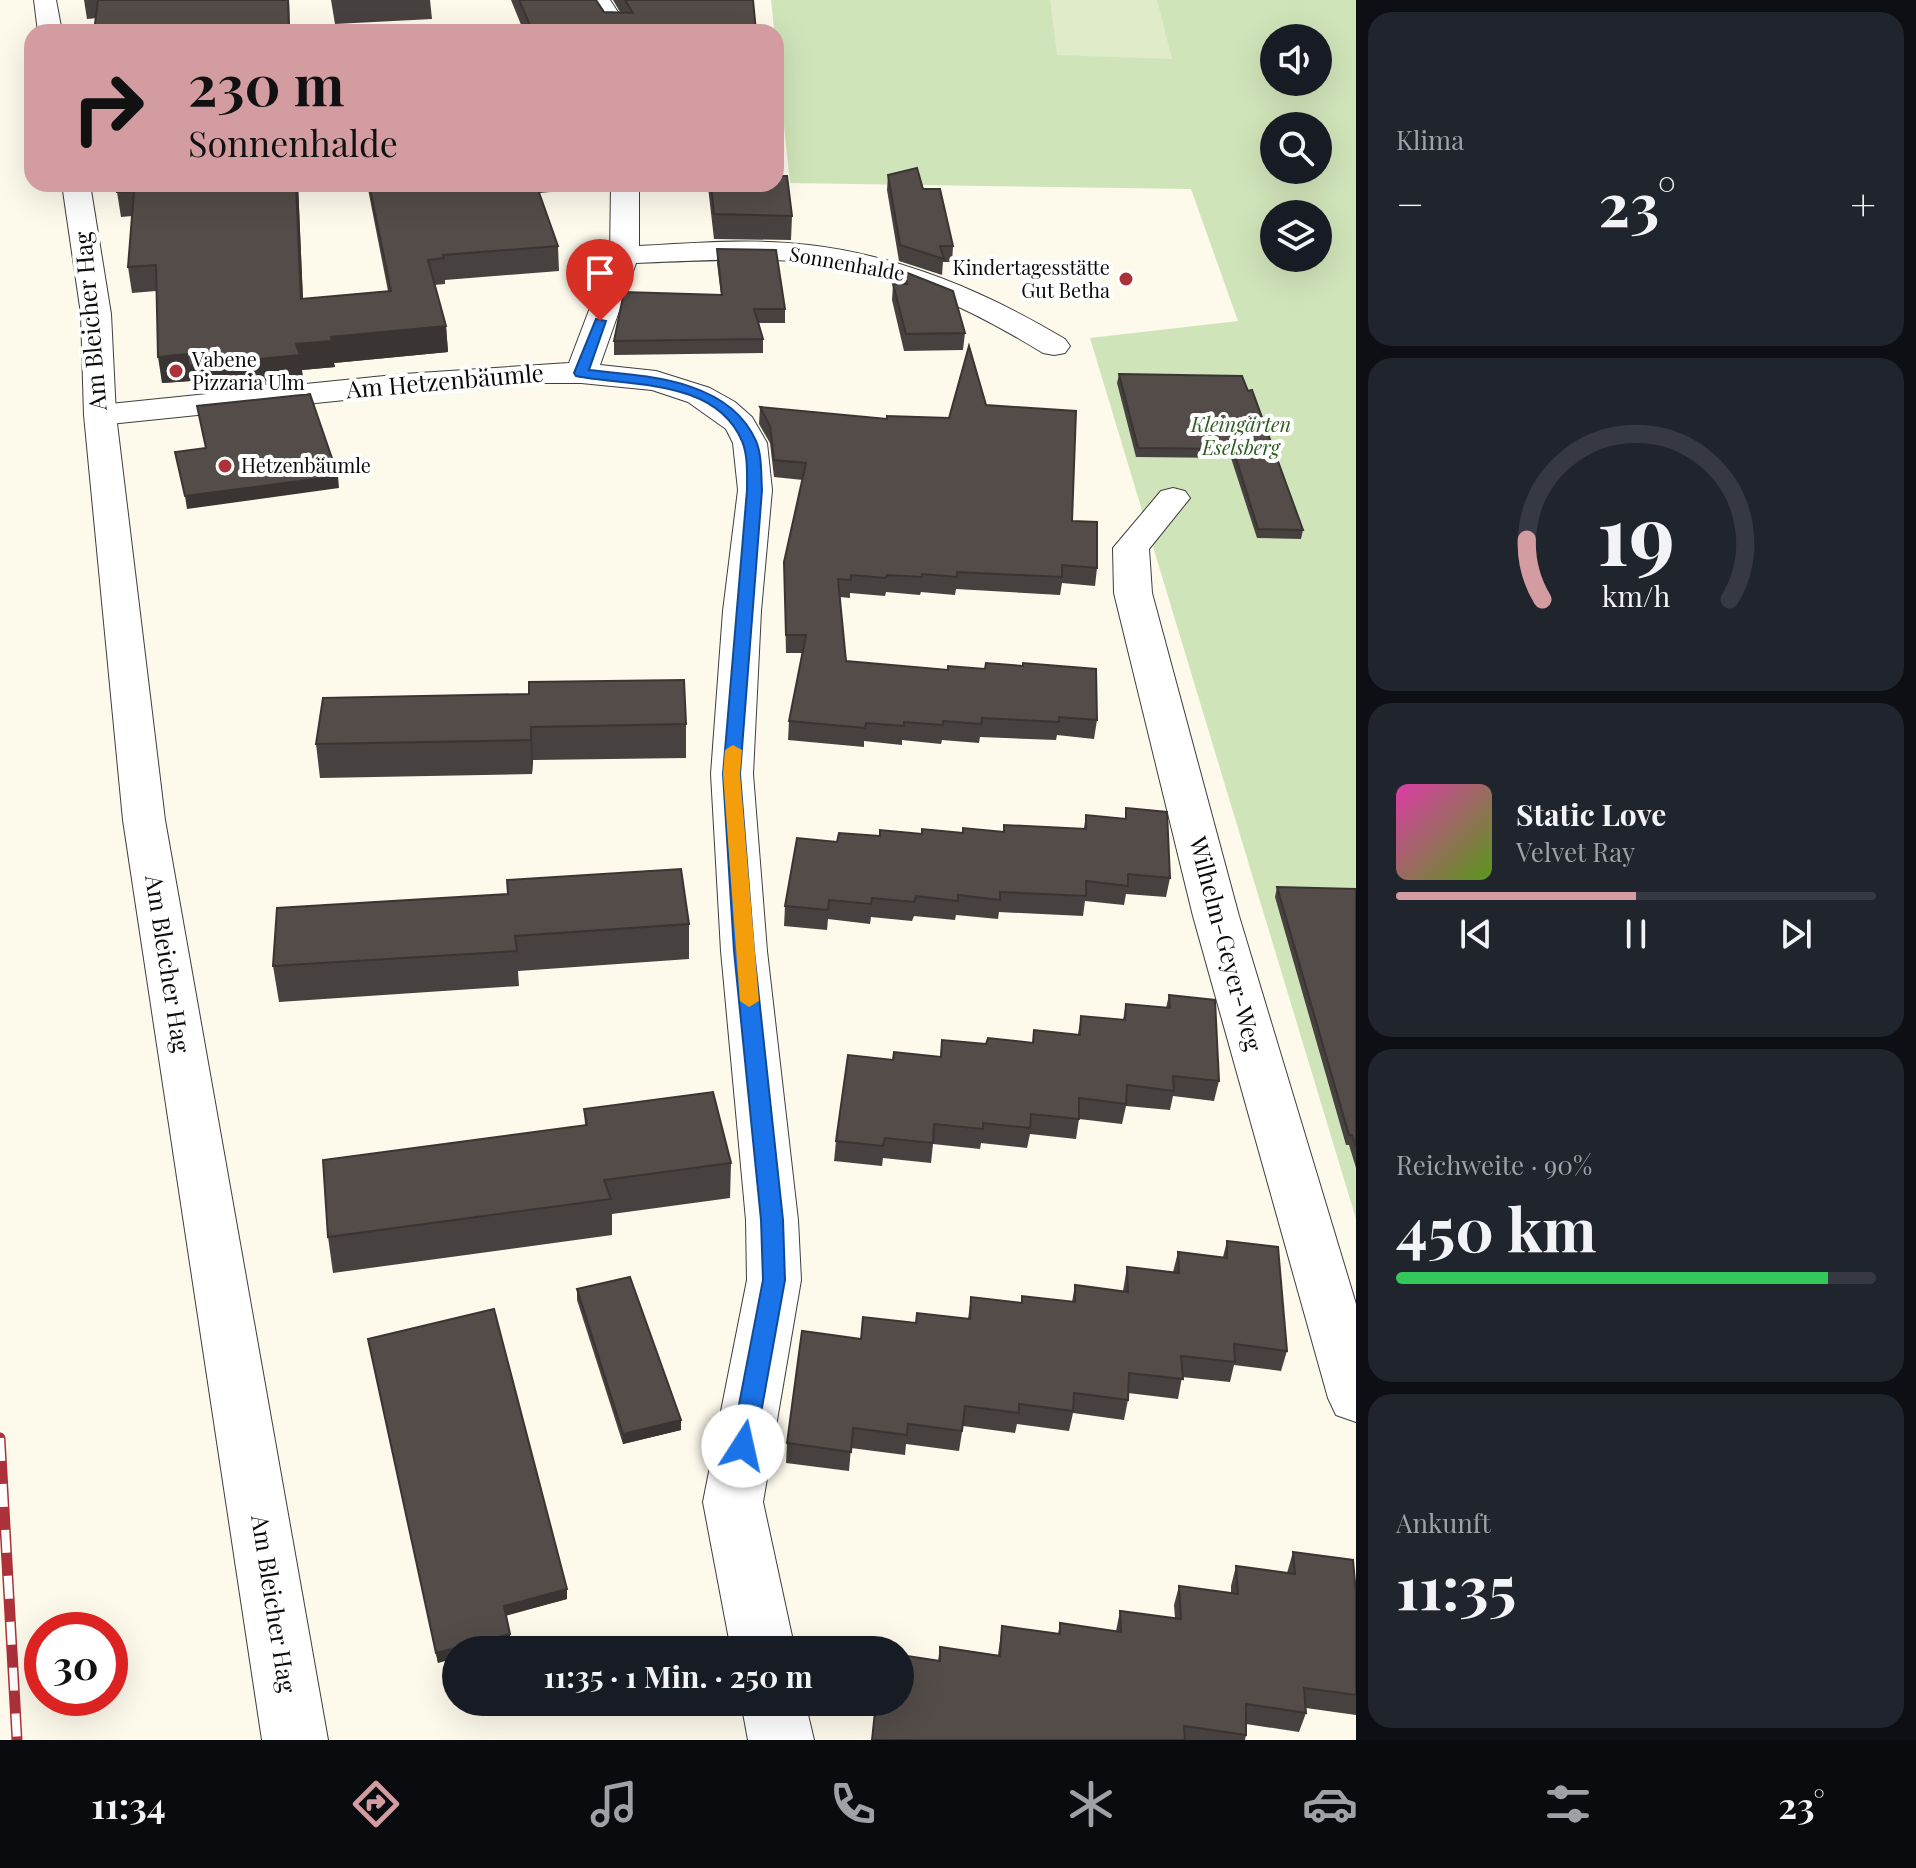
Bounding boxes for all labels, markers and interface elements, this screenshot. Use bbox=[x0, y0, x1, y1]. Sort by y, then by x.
map controls bbox=[1260, 24, 1332, 272]
button: sound bbox=[1260, 24, 1332, 96]
text: 230 m bbox=[188, 46, 344, 121]
icon: right bbox=[56, 56, 160, 160]
button: search bbox=[1260, 112, 1332, 184]
text: Sonnenhalde bbox=[188, 118, 398, 166]
text: Klima bbox=[1396, 122, 1464, 157]
text: 23° bbox=[1599, 162, 1676, 242]
text: − bbox=[1396, 173, 1424, 232]
text: + bbox=[1850, 173, 1876, 232]
button: layers bbox=[1260, 200, 1332, 272]
street label: Am Bleicher Hag bbox=[65, 230, 113, 413]
pin bbox=[566, 239, 634, 321]
street label: Sonnenhalde bbox=[787, 239, 907, 286]
icon: arrive bbox=[578, 251, 622, 295]
place label: Kindertagesstätte Gut Betha bbox=[953, 253, 1110, 303]
marker: Kindertagesstätte Gut Betha bbox=[1117, 270, 1135, 288]
place label: Vabene Pizzaria Ulm bbox=[191, 345, 305, 395]
street label: Am Hetzenbäumle bbox=[344, 355, 545, 405]
marker: Vabene Pizzaria Ulm bbox=[167, 362, 185, 380]
park label: Kleingärten Eselsberg bbox=[1190, 410, 1291, 460]
place label: Hetzenbäumle bbox=[241, 451, 371, 478]
marker: Hetzenbäumle bbox=[216, 457, 234, 475]
text: 19 bbox=[1597, 476, 1675, 587]
text: km/h bbox=[1602, 577, 1670, 615]
text: Static Love bbox=[1516, 794, 1666, 834]
street label: Wilhelm-Geyer-Weg bbox=[1183, 832, 1271, 1055]
text: Velvet Ray bbox=[1516, 834, 1635, 869]
street label: Am Bleicher Hag bbox=[139, 871, 199, 1055]
icon: previous bbox=[1454, 912, 1498, 956]
icon: pause bbox=[1614, 912, 1658, 956]
icon: next bbox=[1774, 912, 1818, 956]
text: Reichweite · 90% bbox=[1396, 1147, 1592, 1182]
text: 450 km bbox=[1396, 1187, 1597, 1267]
position arrow bbox=[701, 1404, 785, 1488]
text: Ankunft bbox=[1396, 1505, 1491, 1540]
street label: Am Bleicher Hag bbox=[245, 1511, 305, 1695]
text: 11:35 bbox=[1396, 1545, 1516, 1625]
speed limit sign: 30 bbox=[24, 1612, 128, 1716]
text: 11:35 · 1 Min. · 250 m bbox=[543, 1656, 813, 1696]
icon: directions bbox=[348, 1776, 404, 1832]
icon: music bbox=[586, 1776, 642, 1832]
icon: phone bbox=[825, 1776, 881, 1832]
icon: climate bbox=[1063, 1776, 1119, 1832]
icon: car bbox=[1302, 1776, 1358, 1832]
icon: filters bbox=[1540, 1776, 1596, 1832]
text: 11:34 bbox=[91, 1780, 166, 1828]
text: 23° bbox=[1778, 1780, 1825, 1828]

